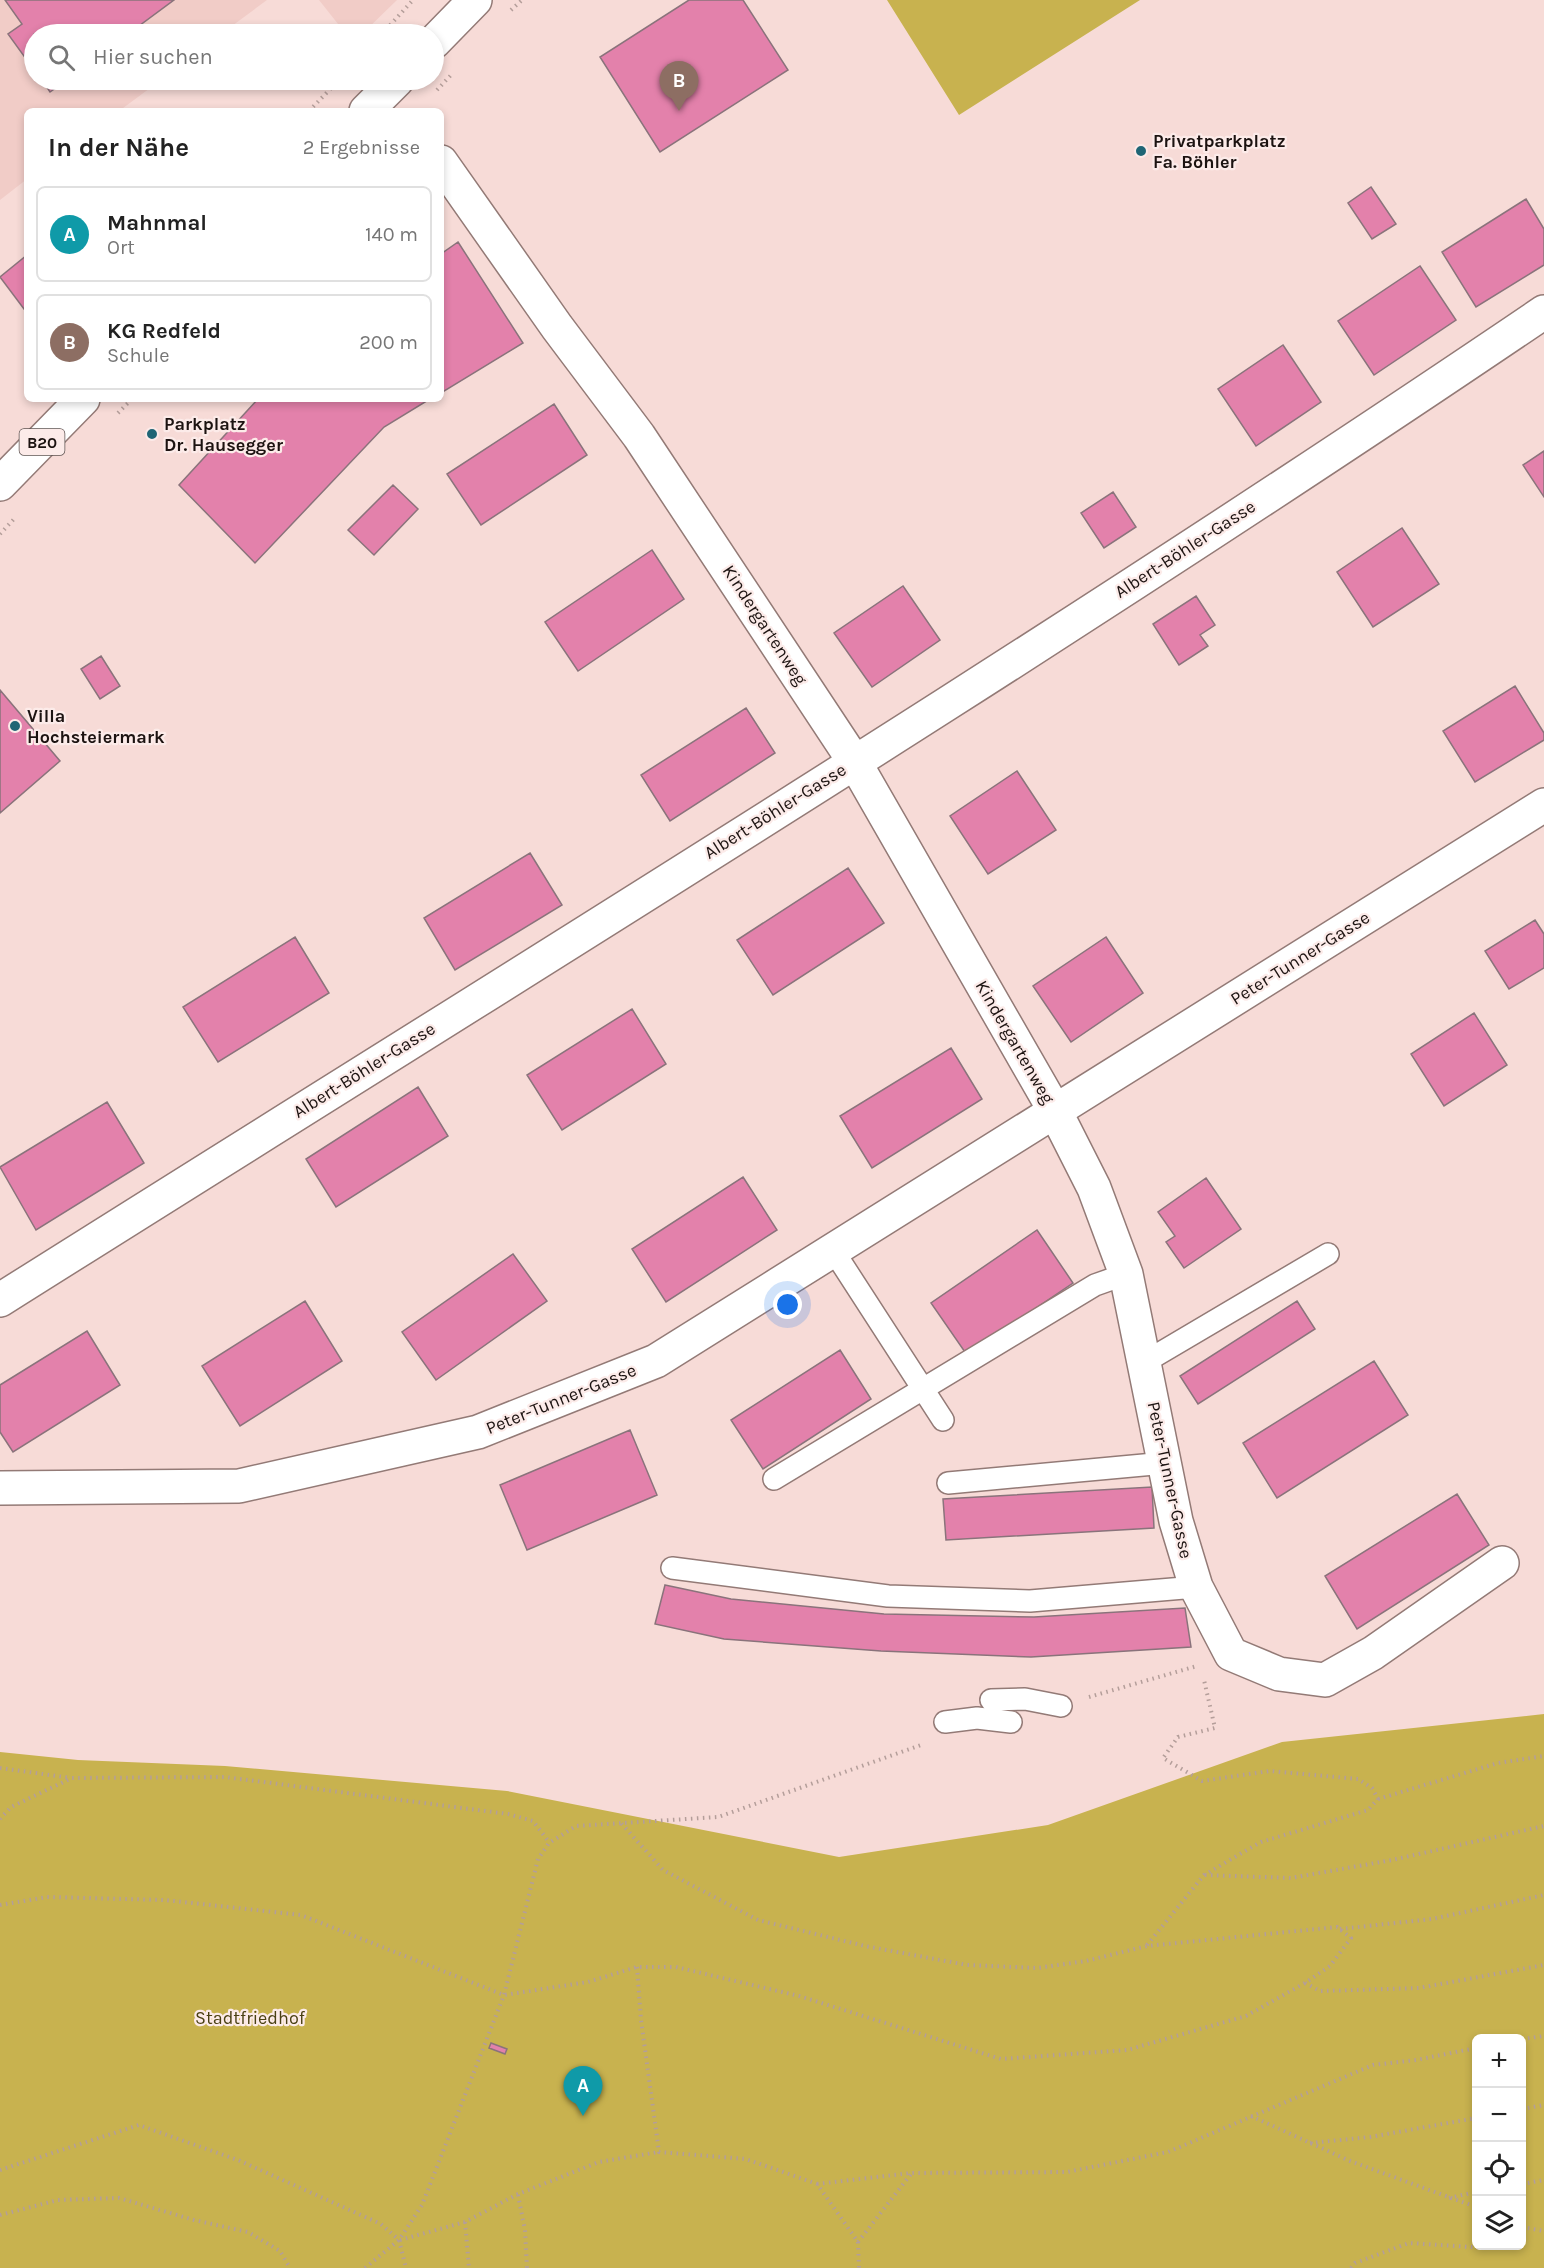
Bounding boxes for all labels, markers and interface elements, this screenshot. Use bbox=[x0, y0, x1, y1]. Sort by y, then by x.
search box bbox=[24, 24, 444, 90]
icon: search bbox=[45, 41, 78, 74]
text: Hier suchen bbox=[93, 44, 213, 70]
pin: B bbox=[660, 62, 698, 111]
place label: Privatparkplatz Fa. Böhler bbox=[1153, 130, 1286, 173]
text: In der Nähe bbox=[48, 132, 189, 163]
text: 2 Ergebnisse bbox=[303, 136, 420, 159]
marker: Privatparkplatz Fa. Böhler bbox=[1134, 144, 1148, 158]
text: Mahnmal bbox=[107, 210, 207, 236]
text: A bbox=[63, 223, 76, 246]
text: 140 m bbox=[365, 223, 418, 246]
text: Ort bbox=[107, 236, 135, 259]
text: KG Redfeld bbox=[107, 318, 221, 344]
text: B bbox=[63, 331, 76, 354]
text: 200 m bbox=[359, 331, 418, 354]
text: Schule bbox=[107, 344, 169, 367]
place label: Parkplatz Dr. Hausegger bbox=[164, 413, 283, 456]
marker: Parkplatz Dr. Hausegger bbox=[145, 427, 159, 441]
road number: B20 bbox=[20, 429, 64, 455]
street label: Albert-Böhler-Gasse bbox=[1110, 495, 1260, 603]
street label: Kindergartenweg bbox=[718, 561, 812, 689]
place label: Villa Hochsteiermark bbox=[27, 705, 165, 748]
marker: Villa Hochsteiermark bbox=[8, 719, 22, 733]
street label: Albert-Böhler-Gasse bbox=[700, 758, 850, 864]
street label: Peter-Tunner-Gasse bbox=[1226, 906, 1374, 1010]
street label: Kindergartenweg bbox=[971, 976, 1059, 1108]
street label: Albert-Böhler-Gasse bbox=[289, 1017, 439, 1123]
your location bbox=[773, 1290, 802, 1319]
street label: Peter-Tunner-Gasse bbox=[483, 1359, 639, 1439]
street label: Peter-Tunner-Gasse bbox=[1143, 1399, 1197, 1561]
park label: Stadtfriedhof bbox=[195, 2007, 306, 2029]
map controls bbox=[1472, 2034, 1526, 2250]
button: + bbox=[1472, 2034, 1526, 2088]
pin: A bbox=[564, 2066, 602, 2116]
button: − bbox=[1472, 2088, 1526, 2142]
button: locate bbox=[1472, 2142, 1526, 2196]
button: layers bbox=[1472, 2196, 1526, 2250]

